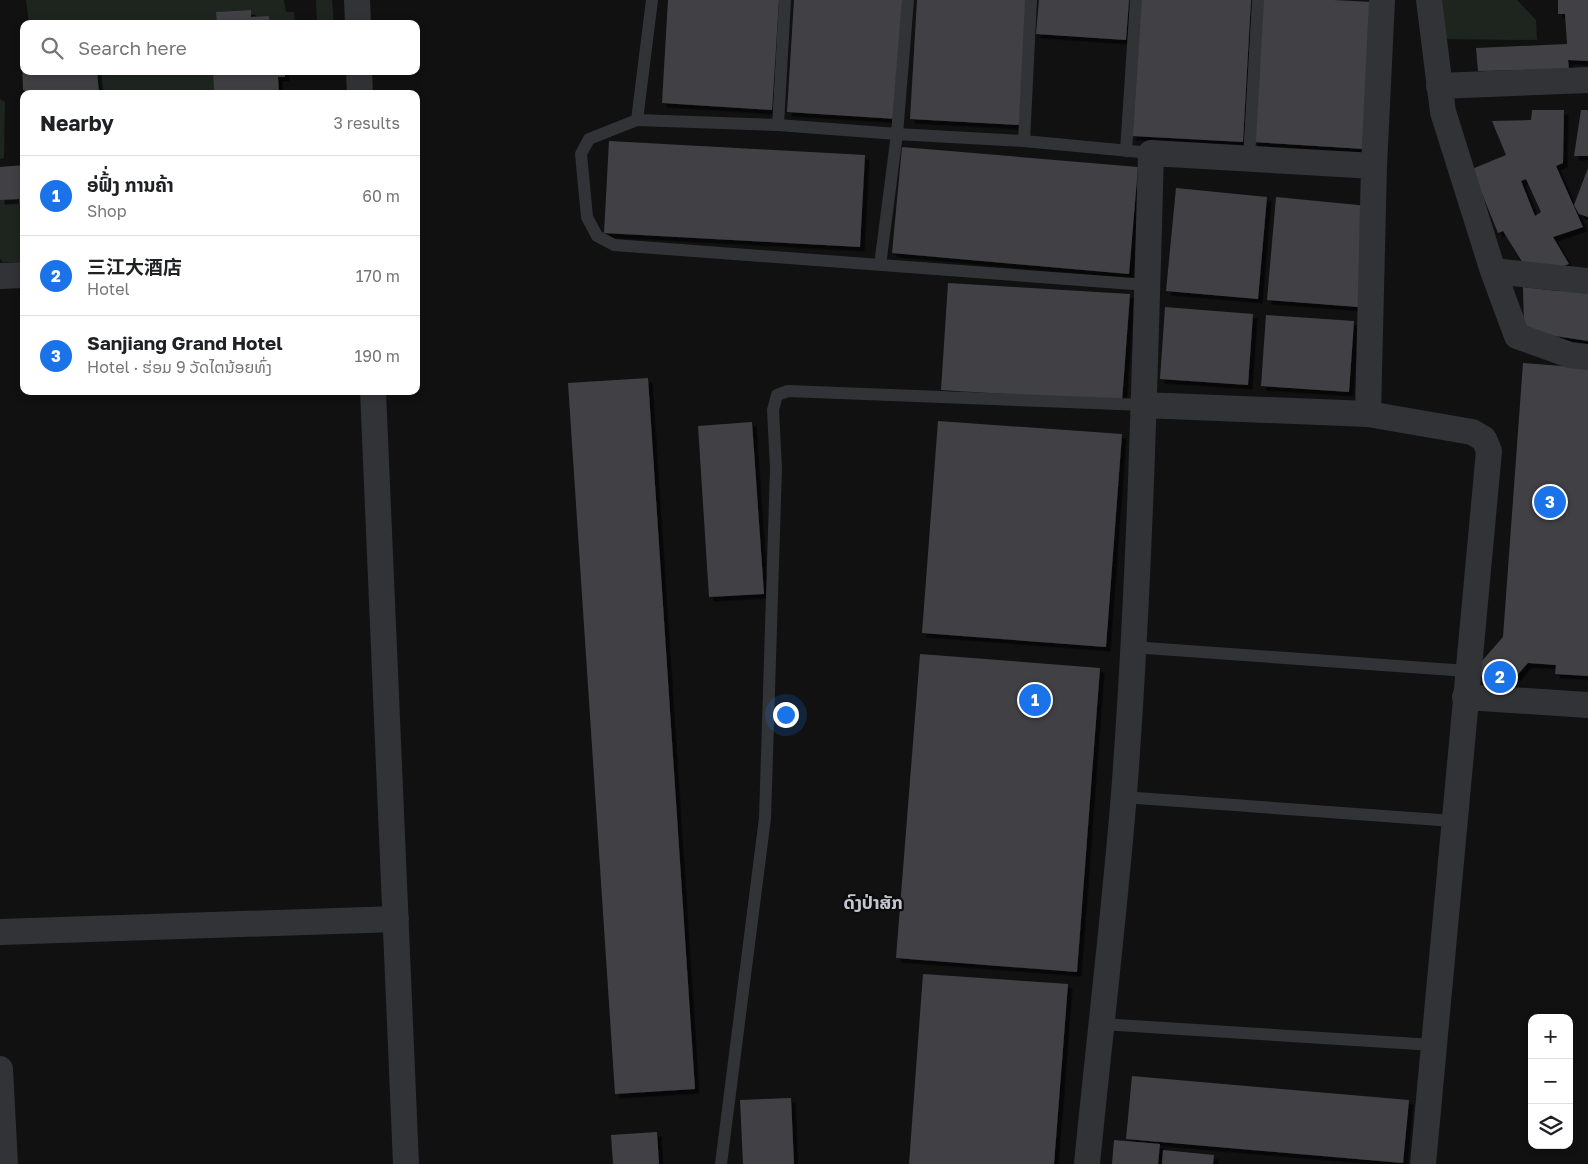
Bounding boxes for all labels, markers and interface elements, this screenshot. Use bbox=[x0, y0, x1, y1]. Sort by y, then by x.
search box bbox=[20, 20, 420, 75]
icon: search bbox=[38, 34, 66, 62]
text: Search here bbox=[78, 36, 187, 59]
text: Nearby bbox=[40, 110, 114, 136]
text: 3 results bbox=[333, 113, 400, 133]
text: ອ່ຟົ້່ງ ການຄ້າ bbox=[87, 173, 174, 196]
text: 1 bbox=[52, 186, 60, 206]
text: 60 m bbox=[362, 186, 400, 206]
text: Shop bbox=[87, 201, 127, 221]
text: 三江大酒店 bbox=[87, 255, 182, 278]
text: 2 bbox=[51, 266, 61, 286]
text: 170 m bbox=[356, 266, 400, 286]
text: Hotel bbox=[87, 279, 130, 299]
text: Sanjiang Grand Hotel bbox=[87, 331, 283, 354]
text: 3 bbox=[51, 346, 61, 366]
text: 190 m bbox=[354, 346, 400, 366]
text: Hotel · ຮ່ອມ 9 ວັດໄຕນ້ອຍທົ່ງ bbox=[87, 357, 272, 377]
pin: 3 bbox=[1534, 483, 1566, 521]
pin: 2 bbox=[1484, 658, 1516, 696]
pin: 1 bbox=[1019, 681, 1051, 719]
your location bbox=[773, 702, 799, 728]
district label: ດົງປ່າສັກ bbox=[843, 891, 903, 913]
map controls bbox=[1528, 1014, 1573, 1149]
button: + bbox=[1528, 1014, 1573, 1059]
button: − bbox=[1528, 1059, 1573, 1104]
button: layers bbox=[1528, 1104, 1573, 1149]

